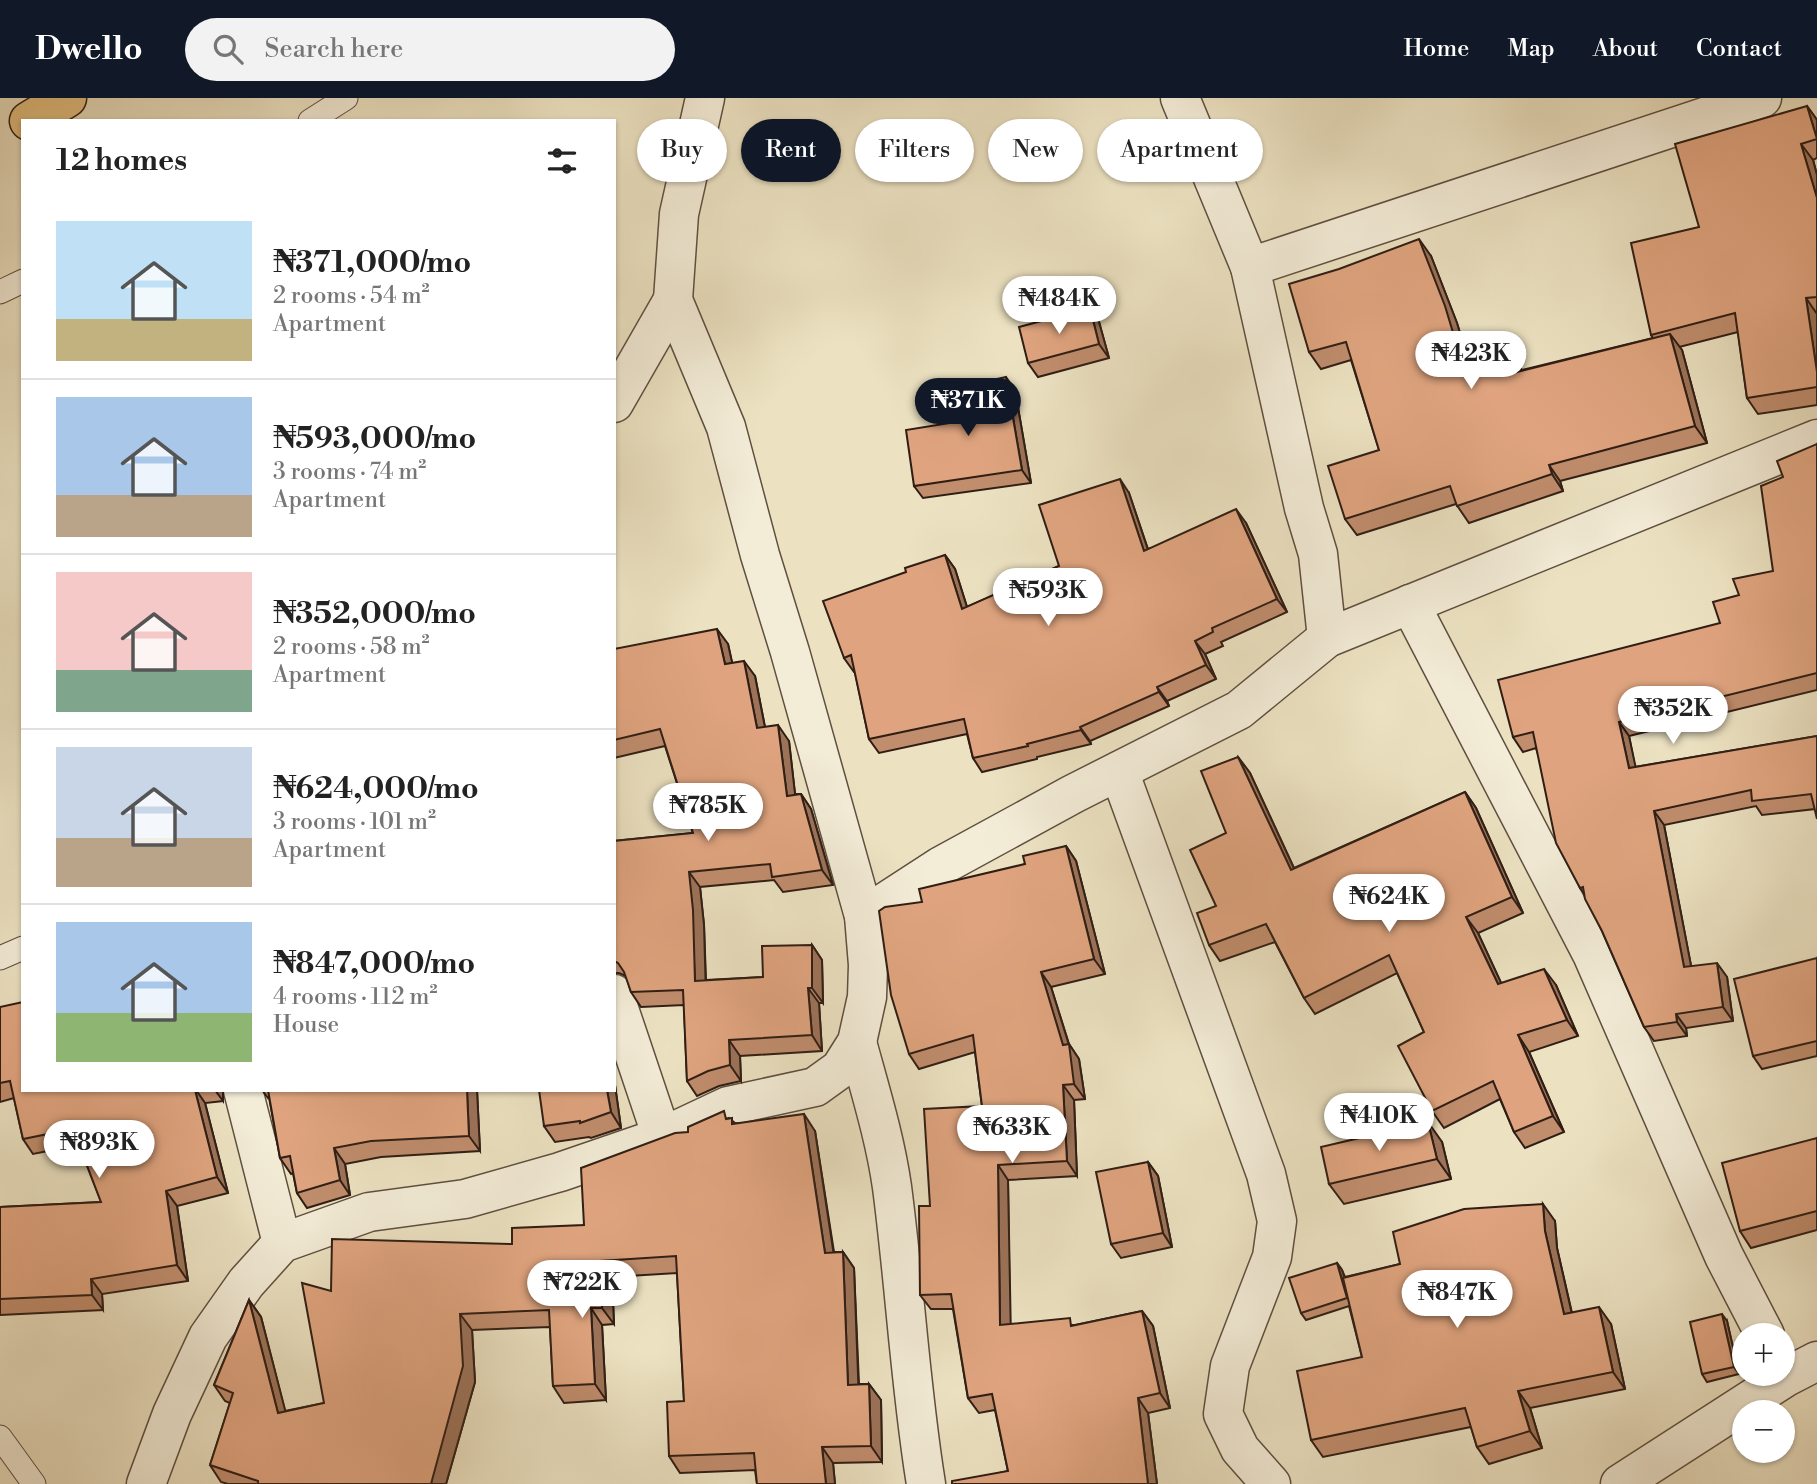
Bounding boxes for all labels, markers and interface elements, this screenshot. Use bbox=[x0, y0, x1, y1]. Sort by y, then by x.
search box bbox=[185, 18, 675, 81]
text: Dwello bbox=[35, 29, 143, 70]
icon: search bbox=[209, 30, 247, 68]
text: Search here bbox=[265, 33, 403, 65]
text: Home bbox=[1404, 34, 1469, 64]
text: Map bbox=[1507, 34, 1555, 64]
text: About bbox=[1593, 34, 1658, 64]
text: Contact bbox=[1696, 34, 1782, 64]
chip: Buy bbox=[637, 119, 727, 182]
chip: Rent bbox=[741, 119, 841, 182]
chip: Filters bbox=[855, 119, 974, 182]
chip: New bbox=[988, 119, 1083, 182]
chip: Apartment bbox=[1097, 119, 1263, 182]
text: 12 homes bbox=[56, 142, 187, 180]
icon: filters bbox=[543, 142, 581, 180]
text: ₦371,000/mo bbox=[273, 244, 471, 282]
icon: home bbox=[112, 249, 196, 333]
pin: ₦484K bbox=[1010, 276, 1108, 336]
text: 2 rooms · 54 m² bbox=[273, 282, 430, 310]
text: ₦484K bbox=[1018, 285, 1100, 313]
text: Apartment bbox=[273, 310, 386, 338]
pin: ₦423K bbox=[1422, 331, 1520, 391]
text: ₦423K bbox=[1431, 340, 1511, 368]
pin: ₦371K bbox=[919, 378, 1017, 438]
text: ₦371K bbox=[931, 387, 1005, 415]
text: ₦593,000/mo bbox=[273, 420, 476, 458]
icon: home bbox=[112, 425, 196, 509]
text: 3 rooms · 74 m² bbox=[273, 458, 426, 486]
text: Apartment bbox=[273, 486, 386, 514]
pin: ₦593K bbox=[999, 568, 1097, 628]
text: ₦593K bbox=[1009, 577, 1087, 605]
text: ₦352,000/mo bbox=[273, 595, 476, 633]
icon: home bbox=[112, 600, 196, 684]
text: 2 rooms · 58 m² bbox=[273, 633, 430, 661]
text: Apartment bbox=[273, 661, 386, 689]
pin: ₦352K bbox=[1624, 686, 1722, 746]
text: ₦352K bbox=[1634, 695, 1712, 723]
text: ₦624,000/mo bbox=[273, 770, 479, 808]
icon: home bbox=[112, 775, 196, 859]
pin: ₦785K bbox=[659, 784, 757, 843]
text: ₦785K bbox=[669, 792, 747, 820]
text: 3 rooms · 101 m² bbox=[273, 808, 436, 836]
text: Apartment bbox=[273, 836, 386, 864]
pin: ₦624K bbox=[1340, 874, 1438, 934]
text: ₦624K bbox=[1349, 883, 1429, 911]
text: ₦847,000/mo bbox=[273, 945, 475, 983]
icon: home bbox=[112, 950, 196, 1034]
text: 4 rooms · 112 m² bbox=[273, 983, 438, 1011]
text: House bbox=[273, 1011, 339, 1039]
pin: ₦410K bbox=[1330, 1094, 1428, 1153]
text: ₦410K bbox=[1340, 1102, 1418, 1130]
pin: ₦633K bbox=[963, 1105, 1061, 1165]
text: ₦633K bbox=[973, 1114, 1051, 1142]
pin: ₦893K bbox=[50, 1121, 148, 1180]
text: ₦893K bbox=[60, 1129, 138, 1157]
pin: ₦722K bbox=[533, 1260, 631, 1320]
text: ₦722K bbox=[543, 1269, 621, 1297]
pin: ₦847K bbox=[1408, 1270, 1506, 1330]
text: ₦847K bbox=[1418, 1279, 1496, 1307]
map controls bbox=[1732, 1323, 1795, 1463]
button: + bbox=[1732, 1323, 1795, 1386]
button: − bbox=[1732, 1400, 1795, 1463]

